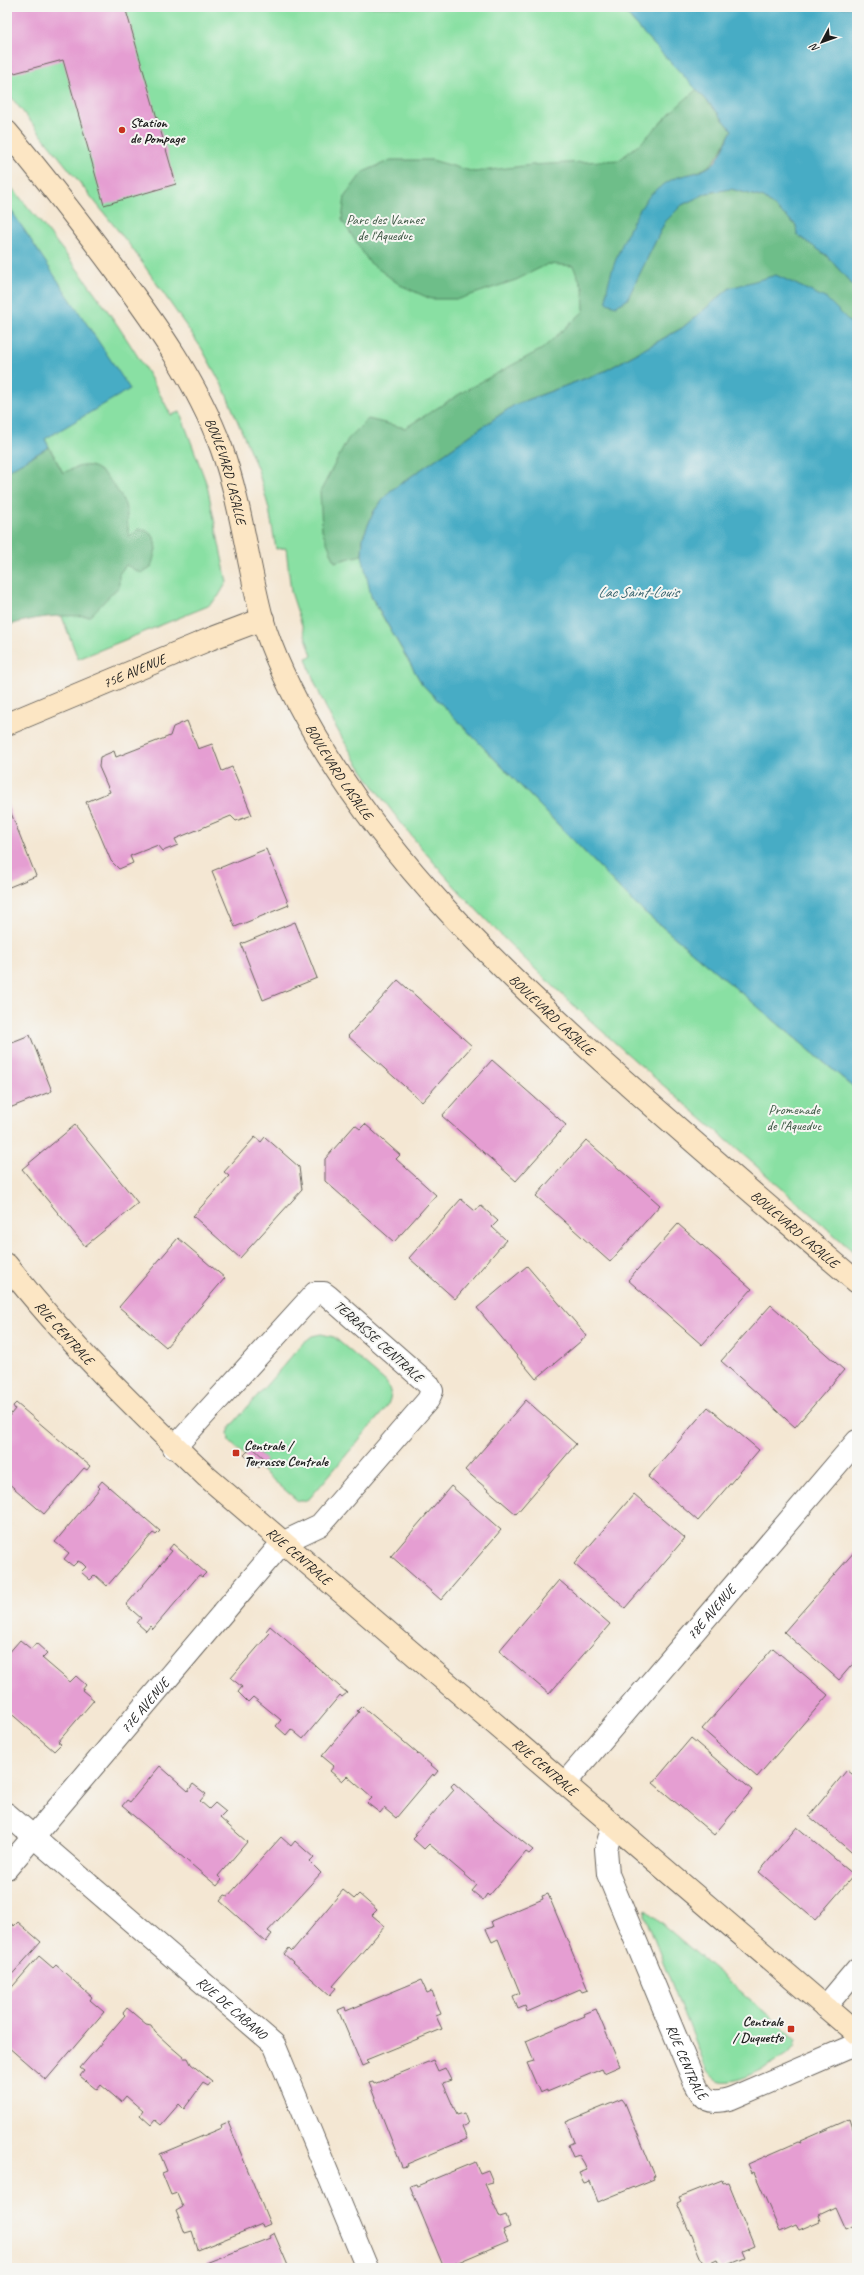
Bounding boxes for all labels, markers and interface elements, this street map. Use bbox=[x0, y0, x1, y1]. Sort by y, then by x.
north arrow bbox=[802, 22, 842, 62]
text: N bbox=[806, 40, 822, 56]
place label: Station de Pompage bbox=[130, 114, 186, 147]
marker: Station de Pompage bbox=[117, 125, 127, 135]
park label: Parc des Vannes de l'Aqueduc bbox=[346, 211, 425, 244]
street label: BOULEVARD LASALLE bbox=[201, 415, 250, 528]
water label: Lac Saint-Louis bbox=[598, 583, 681, 602]
street label: 75E AVENUE bbox=[101, 650, 171, 692]
street label: BOULEVARD LASALLE bbox=[302, 721, 377, 824]
street label: BOULEVARD LASALLE bbox=[506, 971, 599, 1060]
park label: Promenade de l'Aqueduc bbox=[766, 1101, 822, 1134]
street label: BOULEVARD LASALLE bbox=[747, 1187, 843, 1273]
street label: TERRASSE CENTRALE bbox=[331, 1297, 428, 1387]
street label: RUE CENTRALE bbox=[31, 1298, 99, 1370]
place label: Centrale / Terrasse Centrale bbox=[244, 1437, 329, 1470]
marker: Centrale / Terrasse Centrale bbox=[231, 1448, 241, 1458]
street label: RUE CENTRALE bbox=[263, 1524, 336, 1590]
street label: 78E AVENUE bbox=[683, 1580, 741, 1643]
street label: 77E AVENUE bbox=[117, 1673, 174, 1737]
street label: RUE CENTRALE bbox=[509, 1735, 582, 1801]
street label: RUE DE CABANO bbox=[193, 1973, 272, 2044]
place label: Centrale / Duquette bbox=[733, 2013, 784, 2046]
street label: RUE CENTRALE bbox=[663, 2022, 712, 2105]
marker: Centrale / Duquette bbox=[786, 2024, 796, 2034]

